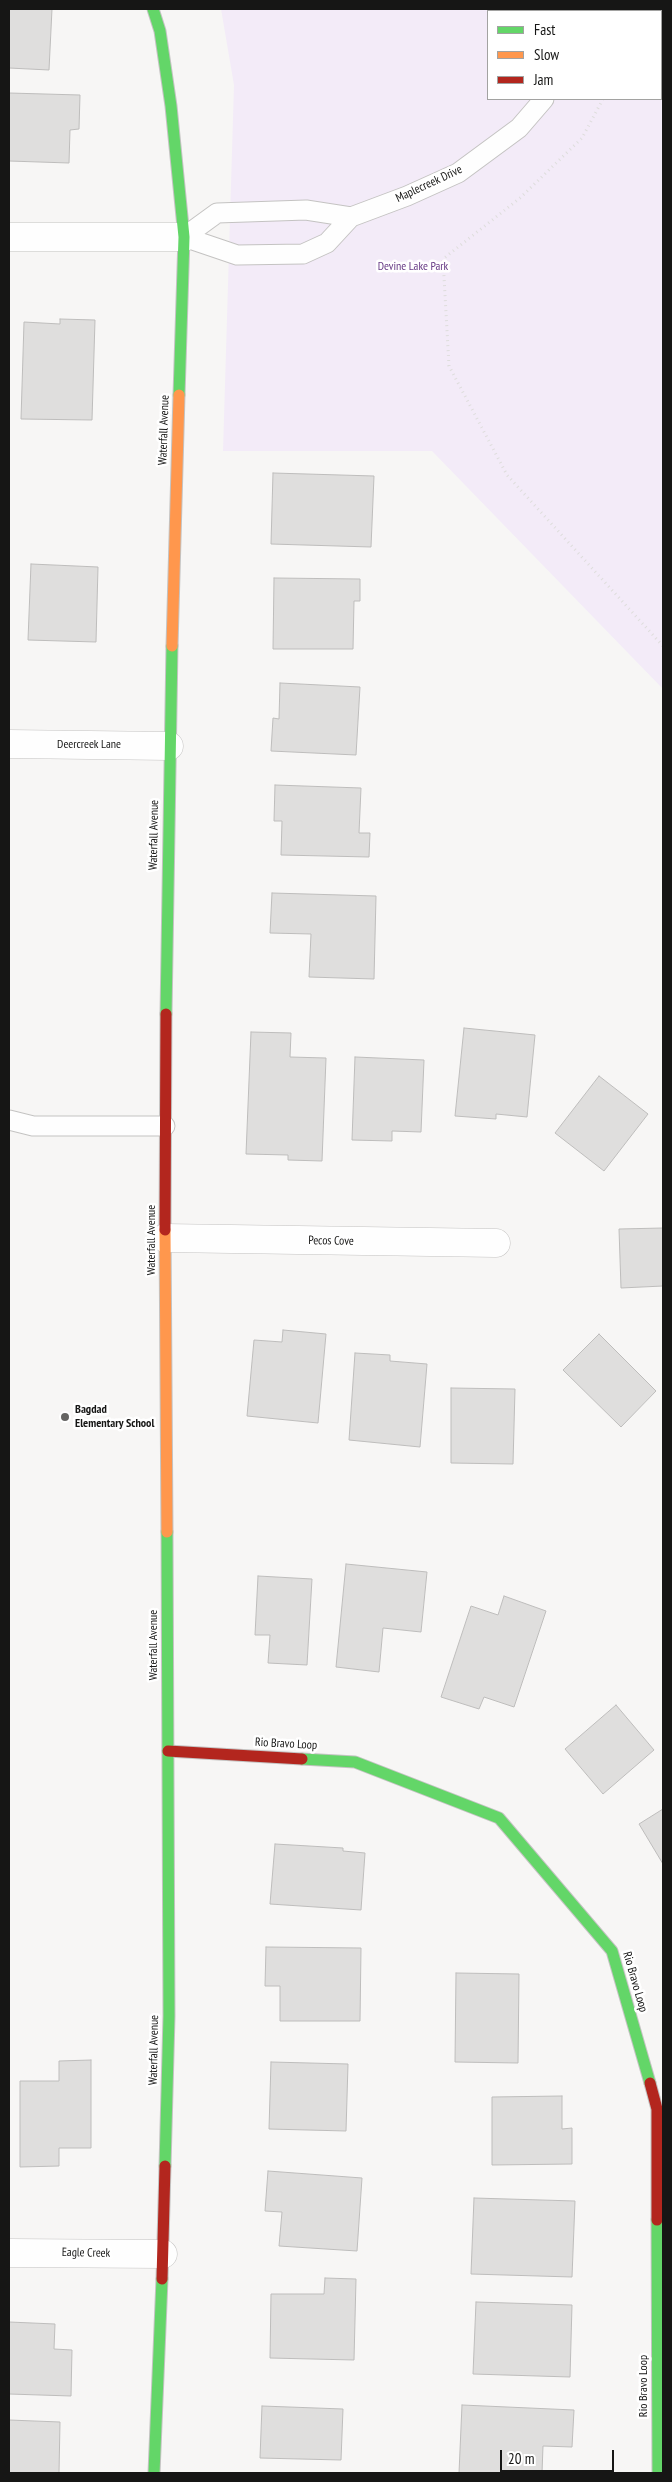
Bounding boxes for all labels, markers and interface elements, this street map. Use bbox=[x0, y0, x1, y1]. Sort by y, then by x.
legend bbox=[487, 10, 662, 100]
text: Fast bbox=[534, 20, 555, 39]
text: Slow bbox=[534, 45, 559, 64]
text: Jam bbox=[534, 70, 553, 89]
street label: Maplecreek Drive bbox=[393, 162, 465, 206]
park label: Devine Lake Park bbox=[378, 260, 448, 274]
street label: Waterfall Avenue bbox=[156, 395, 172, 465]
street label: Deercreek Lane bbox=[57, 738, 121, 752]
street label: Waterfall Avenue bbox=[146, 800, 162, 870]
street label: Waterfall Avenue bbox=[145, 1205, 159, 1275]
street label: Pecos Cove bbox=[308, 1233, 354, 1249]
place label: Bagdad Elementary School bbox=[75, 1403, 154, 1431]
marker: Bagdad Elementary School bbox=[59, 1411, 71, 1423]
street label: Waterfall Avenue bbox=[147, 1610, 161, 1680]
street label: Rio Bravo Loop bbox=[255, 1735, 317, 1753]
street label: Rio Bravo Loop bbox=[619, 1950, 651, 2014]
street label: Waterfall Avenue bbox=[146, 2015, 162, 2085]
street label: Eagle Creek bbox=[62, 2245, 110, 2261]
street label: Rio Bravo Loop bbox=[637, 2355, 651, 2417]
scale bar bbox=[502, 2440, 616, 2472]
text: 20 m bbox=[508, 2449, 534, 2468]

